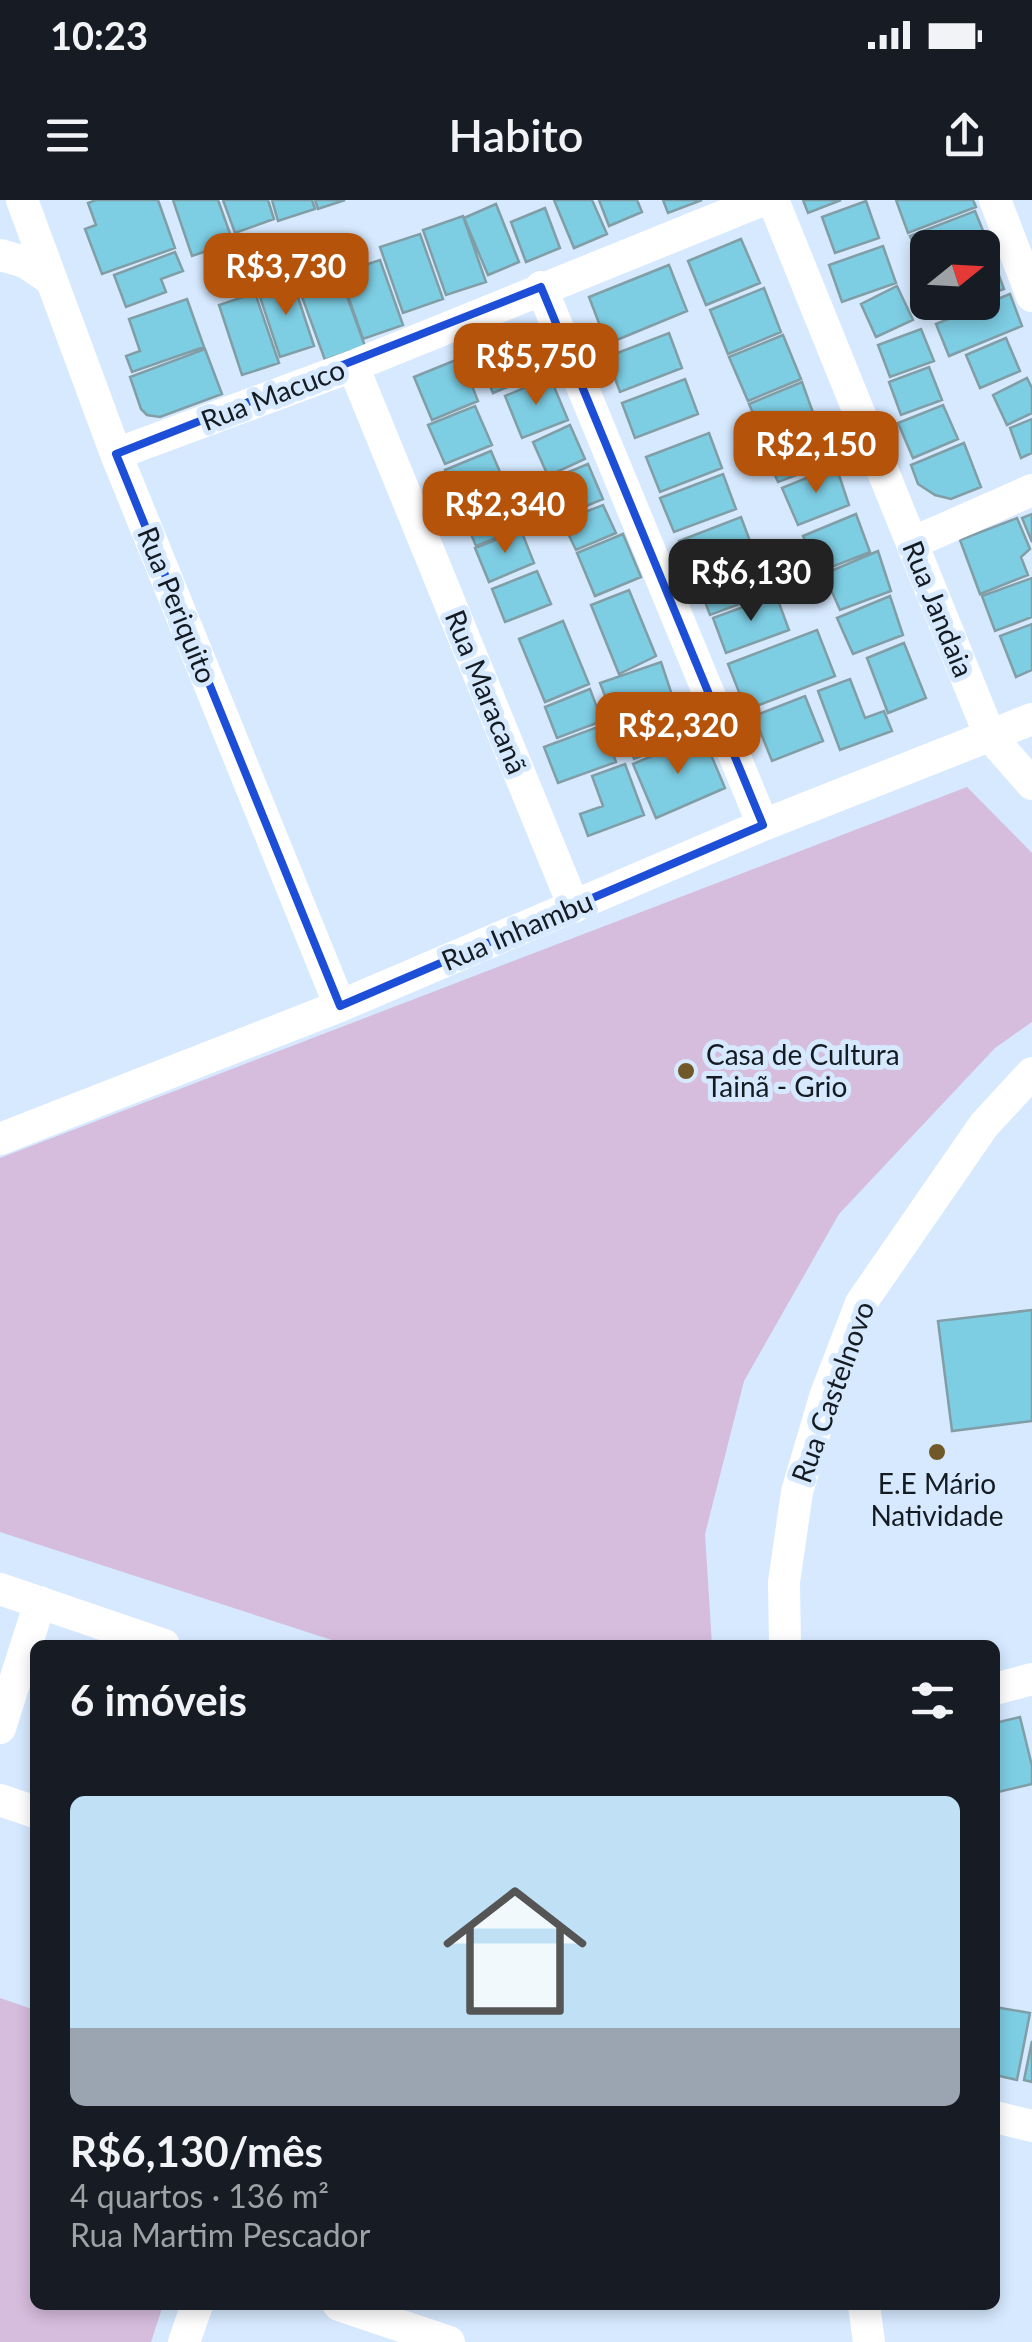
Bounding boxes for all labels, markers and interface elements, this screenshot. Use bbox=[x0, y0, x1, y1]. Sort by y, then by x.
text: 10:23 bbox=[50, 12, 148, 58]
icon: menu bbox=[40, 108, 95, 163]
text: Habito bbox=[448, 108, 584, 162]
icon: share bbox=[937, 108, 992, 163]
north arrow bbox=[910, 230, 1000, 320]
map controls bbox=[910, 230, 1000, 320]
pin: R$3,730 bbox=[194, 233, 378, 318]
text: R$3,730 bbox=[226, 246, 346, 285]
pin: R$5,750 bbox=[444, 323, 628, 408]
text: R$5,750 bbox=[476, 336, 596, 375]
street label: Rua Macuco bbox=[196, 351, 349, 437]
pin: R$2,150 bbox=[724, 411, 908, 496]
text: R$2,150 bbox=[756, 424, 876, 463]
pin: R$2,340 bbox=[413, 471, 597, 556]
text: R$2,340 bbox=[445, 484, 565, 523]
street label: Rua Periquito bbox=[131, 522, 225, 688]
street label: Rua Jandaia bbox=[896, 536, 982, 682]
pin: R$6,130 bbox=[659, 539, 843, 624]
text: R$6,130 bbox=[691, 552, 811, 591]
street label: Rua Maracanã bbox=[439, 605, 535, 779]
pin: R$2,320 bbox=[586, 692, 770, 777]
text: R$2,320 bbox=[618, 705, 738, 744]
street label: Rua Inhambu bbox=[436, 883, 597, 977]
place label: Casa de Cultura Tainã - Grio bbox=[706, 1037, 900, 1103]
marker: Casa de Cultura Tainã - Grio bbox=[675, 1060, 697, 1082]
street label: Rua Castelnovo bbox=[783, 1296, 881, 1487]
marker: E.E Mário Natividade bbox=[926, 1441, 948, 1463]
place label: E.E Mário Natividade bbox=[870, 1466, 1004, 1532]
icon: filters bbox=[905, 1673, 960, 1728]
text: 6 imóveis bbox=[70, 1675, 247, 1725]
icon: home bbox=[425, 1861, 605, 2041]
text: R$6,130/mês bbox=[70, 2126, 323, 2176]
text: 4 quartos · 136 m² bbox=[70, 2176, 329, 2215]
text: Rua Martim Pescador bbox=[70, 2215, 370, 2254]

